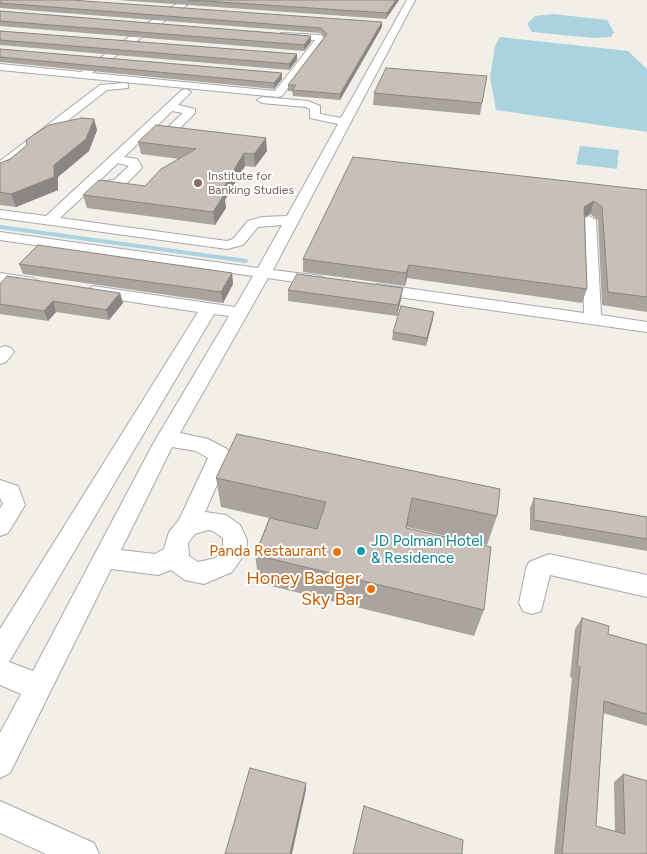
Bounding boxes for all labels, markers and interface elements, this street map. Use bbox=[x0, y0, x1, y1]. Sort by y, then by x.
place label: Institute for Banking Studies bbox=[208, 169, 294, 197]
marker: Institute for Banking Studies bbox=[192, 177, 204, 189]
place label: JD Polman Hotel & Residence bbox=[371, 533, 483, 568]
place label: Panda Restaurant bbox=[209, 543, 327, 561]
marker: JD Polman Hotel & Residence bbox=[355, 545, 367, 557]
marker: Panda Restaurant bbox=[331, 546, 343, 558]
place label: Honey Badger Sky Bar bbox=[246, 568, 361, 610]
marker: Honey Badger Sky Bar bbox=[365, 583, 377, 595]

